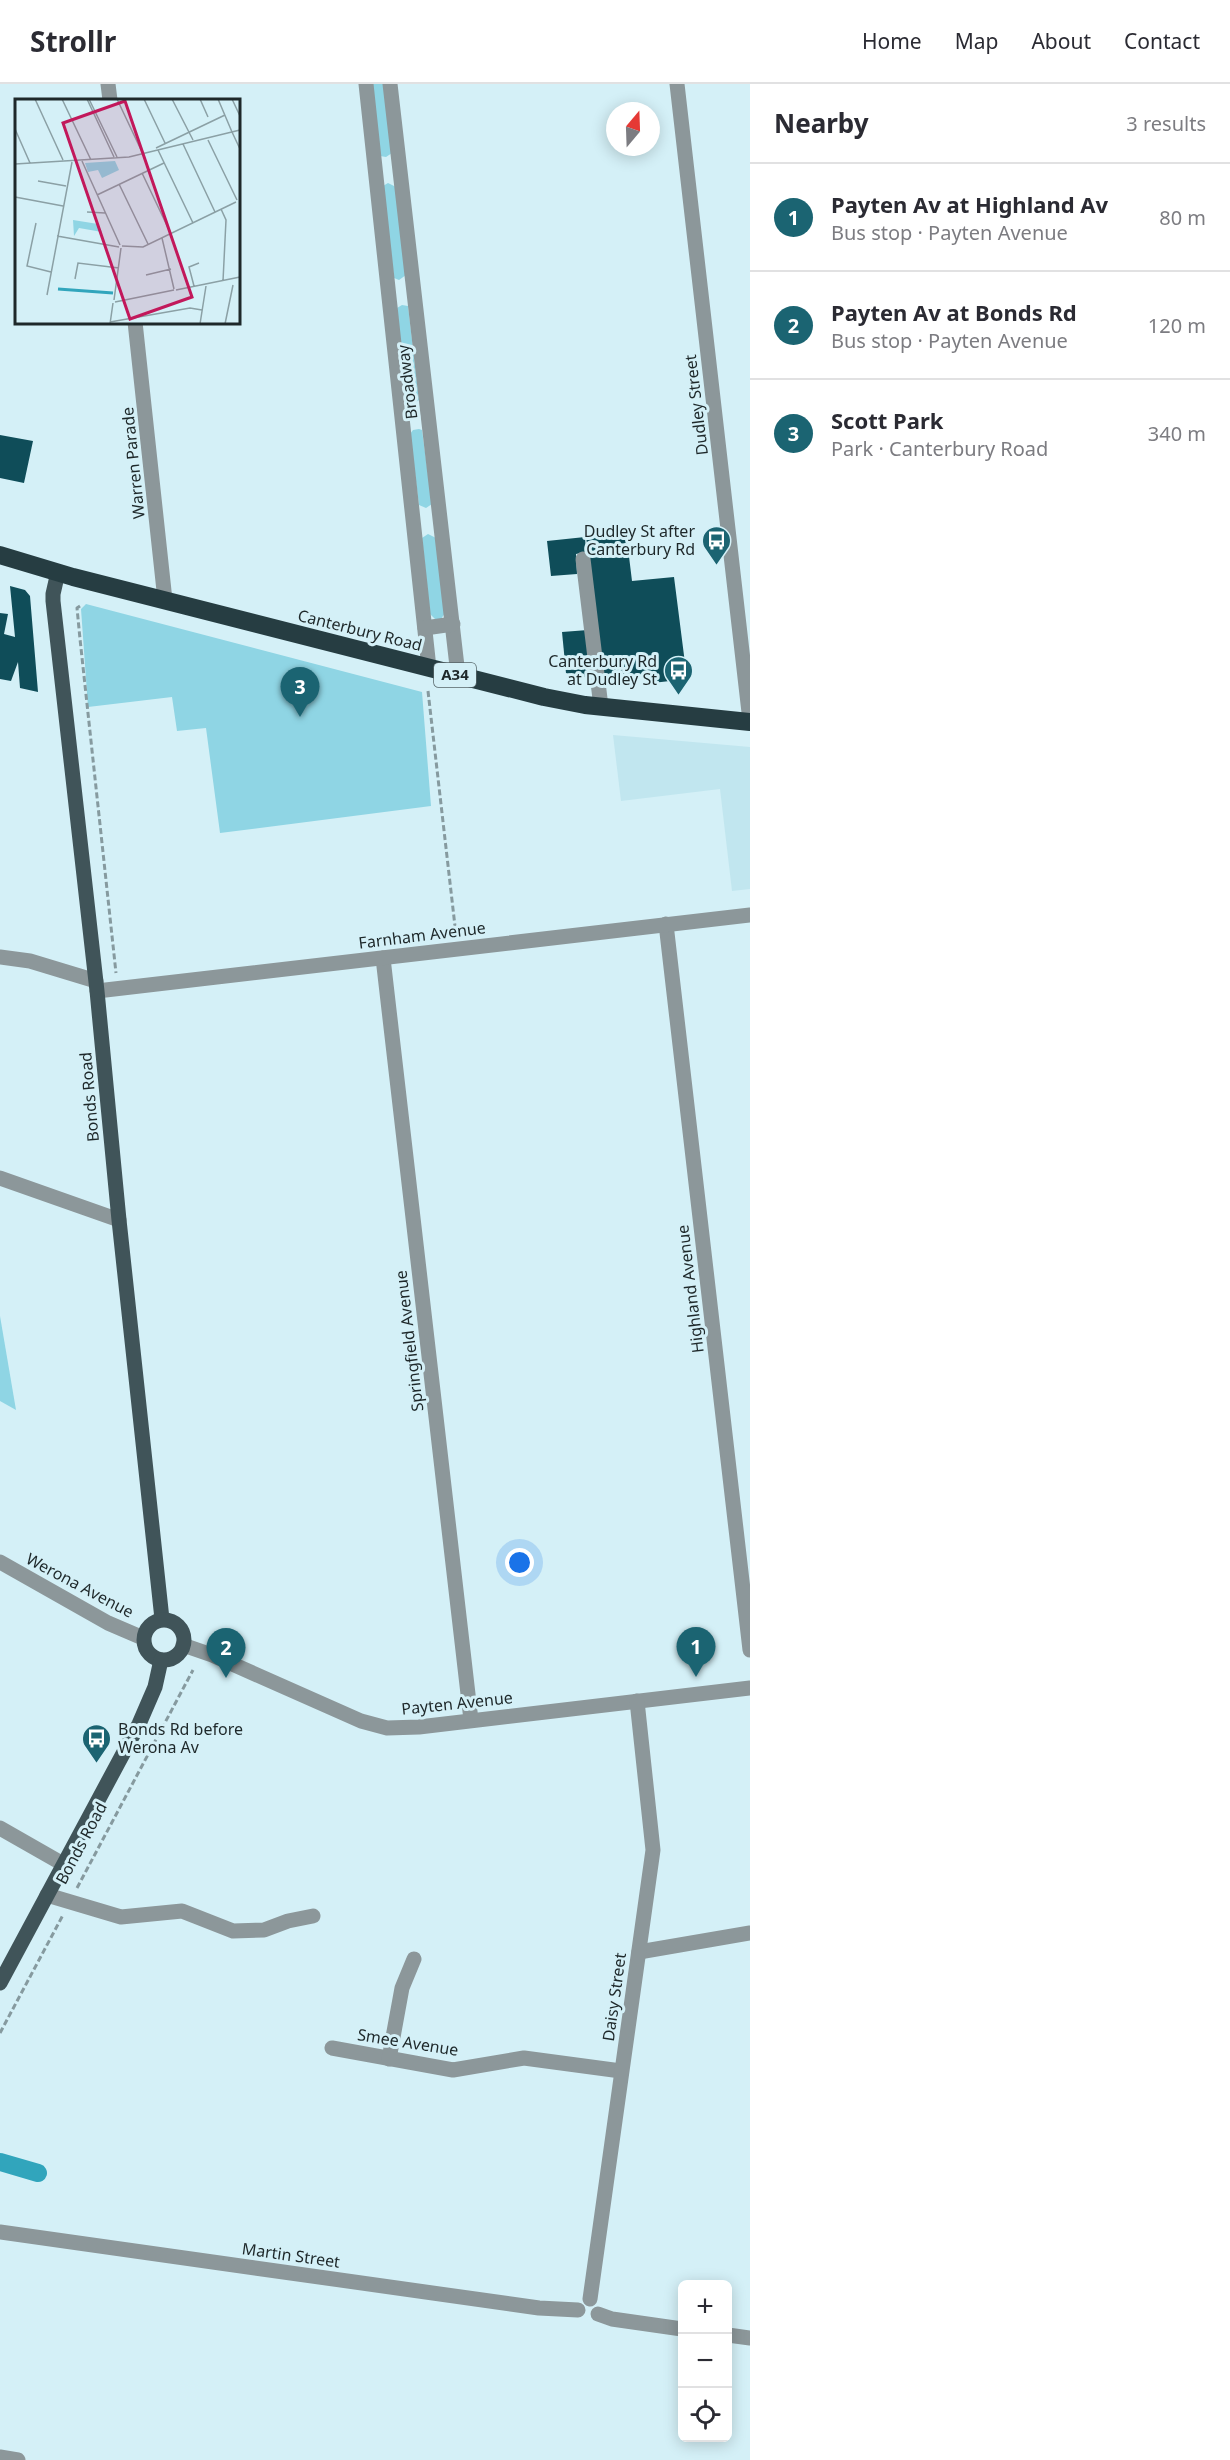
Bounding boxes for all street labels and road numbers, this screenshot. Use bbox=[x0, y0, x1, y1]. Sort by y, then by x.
street label: Broadway bbox=[391, 343, 422, 421]
street label: Dudley Street bbox=[679, 353, 713, 457]
street label: Warren Parade bbox=[116, 406, 150, 520]
street label: Canterbury Road bbox=[295, 604, 425, 656]
road number: A34 bbox=[434, 663, 476, 687]
street label: Farnham Avenue bbox=[357, 916, 487, 954]
street label: Bonds Road bbox=[74, 1051, 104, 1143]
street label: Highland Avenue bbox=[671, 1224, 709, 1354]
street label: Springfield Avenue bbox=[389, 1269, 429, 1413]
street label: Werona Avenue bbox=[22, 1547, 138, 1623]
street label: Payten Avenue bbox=[400, 1686, 514, 1720]
street label: Bonds Road bbox=[50, 1798, 112, 1888]
street label: Daisy Street bbox=[597, 1951, 631, 2043]
street label: Smee Avenue bbox=[356, 2023, 460, 2061]
street label: Martin Street bbox=[241, 2237, 342, 2273]

